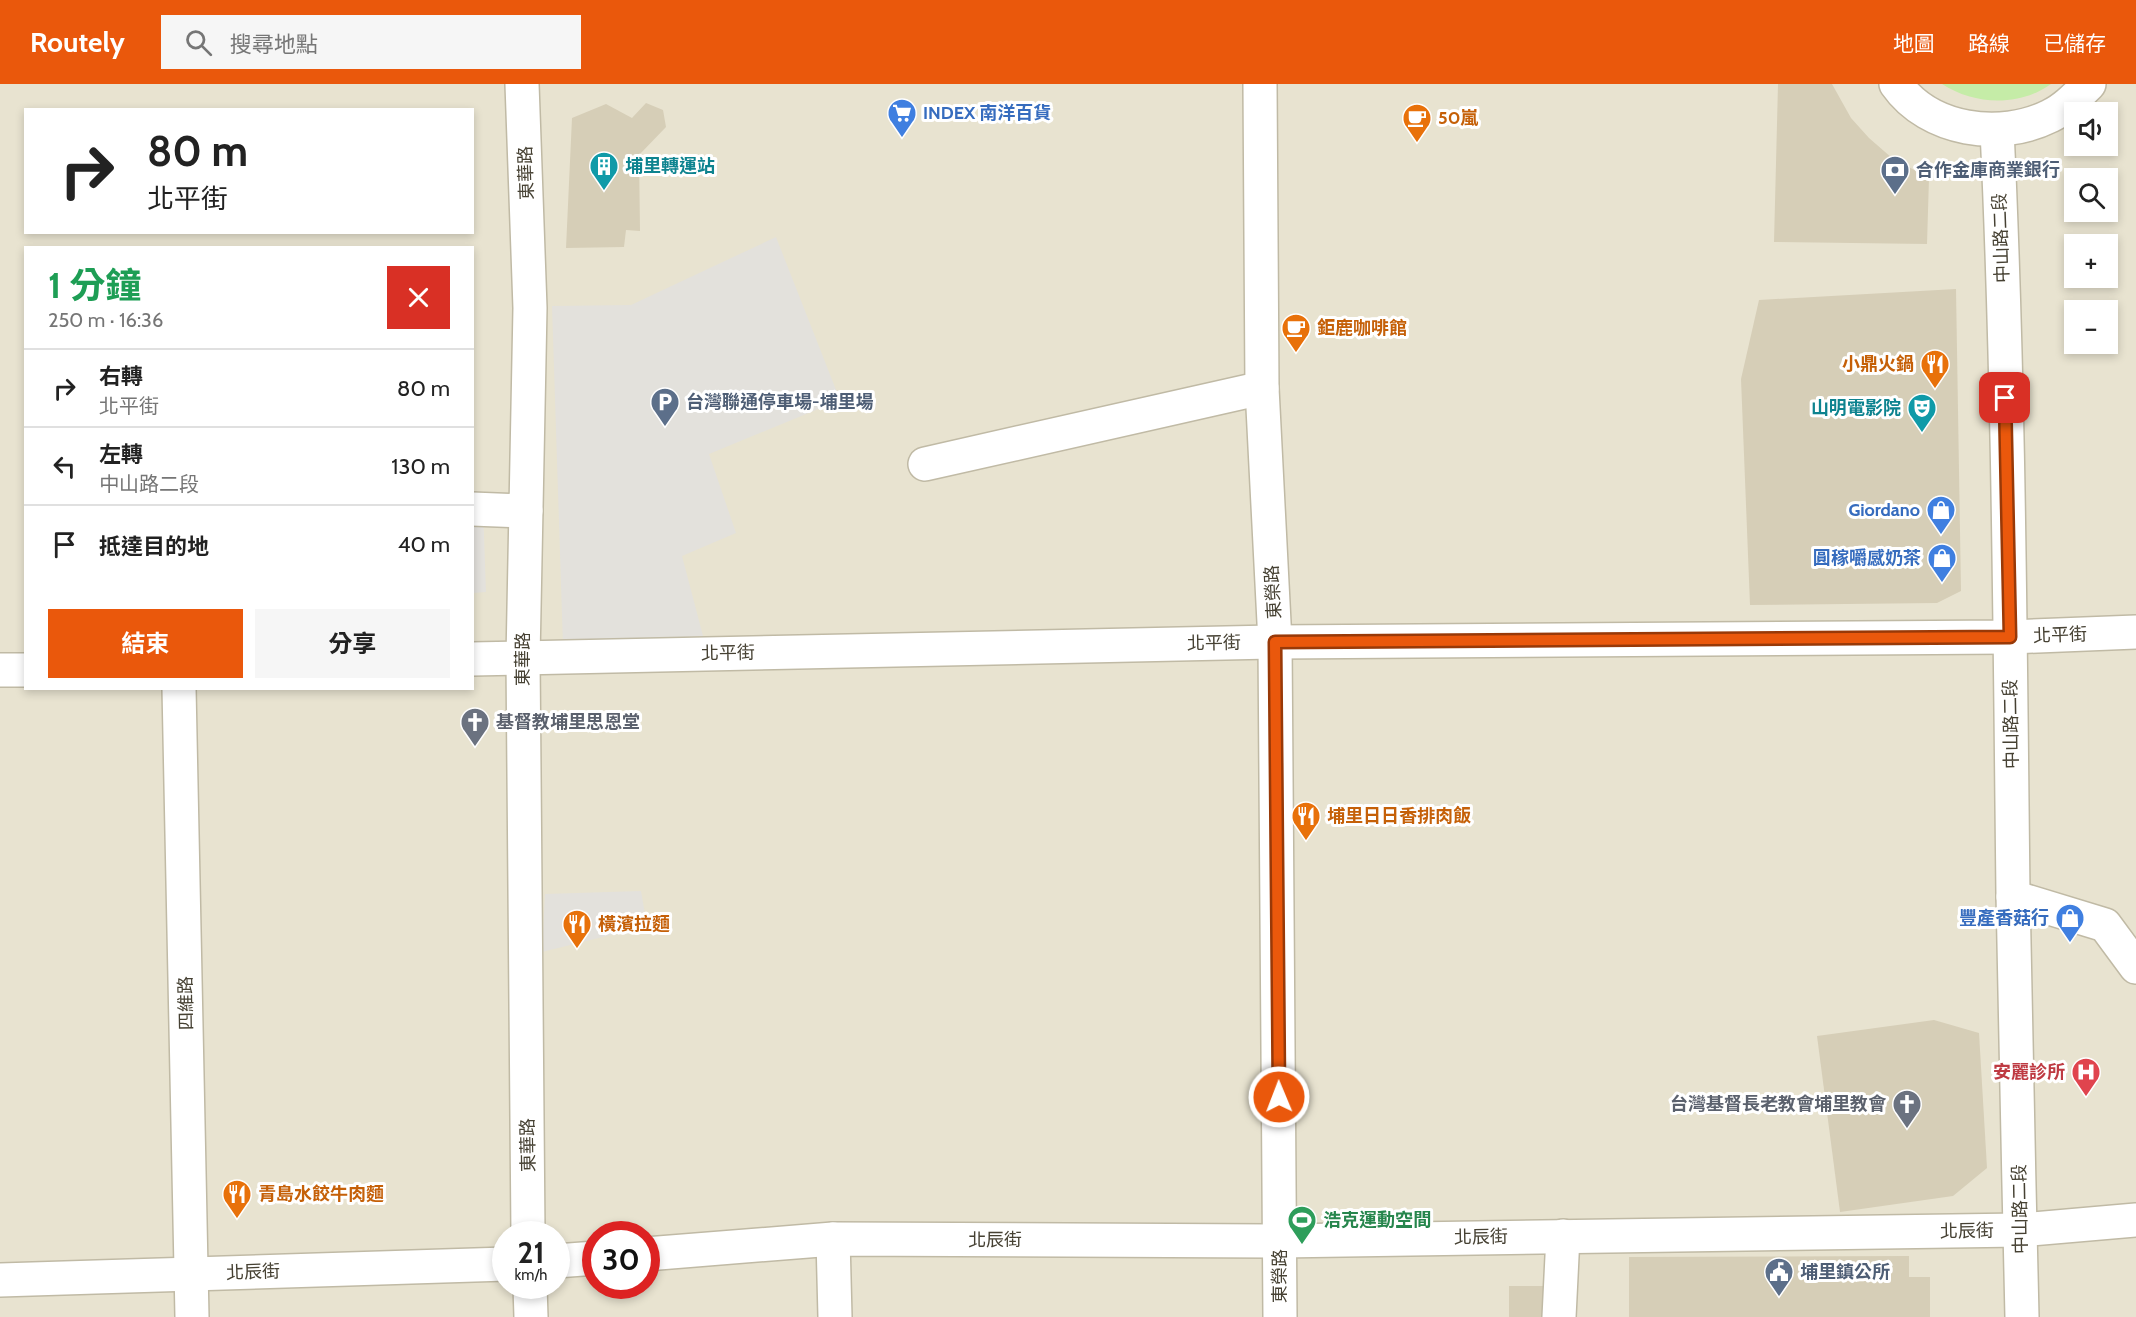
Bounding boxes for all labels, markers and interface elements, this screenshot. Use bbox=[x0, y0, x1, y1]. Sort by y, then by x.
search box bbox=[161, 15, 581, 69]
text: Routely bbox=[30, 25, 125, 59]
icon: search bbox=[182, 26, 215, 59]
text: 搜尋地點 bbox=[230, 31, 318, 58]
text: 地圖 bbox=[1893, 31, 1935, 56]
text: 路線 bbox=[1968, 31, 2010, 56]
text: 已儲存 bbox=[2043, 31, 2106, 56]
supermarket icon: INDEX 南洋百貨 bbox=[886, 97, 918, 139]
place label: INDEX 南洋百貨 bbox=[923, 102, 1051, 124]
cafe icon: 50嵐 bbox=[1401, 102, 1433, 144]
map controls bbox=[2064, 102, 2118, 354]
button: sound bbox=[2064, 102, 2118, 156]
place label: 50嵐 bbox=[1438, 107, 1478, 129]
text: 80 m bbox=[147, 125, 248, 177]
icon: right bbox=[48, 132, 126, 210]
street label: 東華路 bbox=[514, 146, 538, 200]
building icon: 埔里轉運站 bbox=[588, 150, 620, 192]
bank icon: 合作金庫商業銀行 bbox=[1879, 154, 1911, 196]
place label: 埔里轉運站 bbox=[625, 155, 715, 177]
place label: 合作金庫商業銀行 bbox=[1916, 159, 2060, 181]
button: search bbox=[2064, 168, 2118, 222]
text: 北平街 bbox=[147, 182, 228, 215]
street label: 中山路二段 bbox=[1988, 193, 2014, 283]
button: + bbox=[2064, 234, 2118, 288]
text: 1 分鐘 bbox=[48, 263, 141, 307]
button: close bbox=[387, 266, 450, 329]
button: − bbox=[2064, 300, 2118, 354]
text: 250 m · 16:36 bbox=[48, 308, 163, 332]
cafe icon: 鉅鹿咖啡館 bbox=[1280, 312, 1312, 354]
place label: 鉅鹿咖啡館 bbox=[1317, 317, 1407, 339]
restaurant icon: 小鼎火鍋 bbox=[1919, 348, 1951, 390]
place label: 小鼎火鍋 bbox=[1842, 353, 1914, 375]
text: 右轉 bbox=[99, 363, 143, 390]
icon: right bbox=[48, 372, 81, 405]
pin bbox=[1979, 372, 2030, 423]
text: 80 m bbox=[397, 375, 450, 402]
icon: arrive bbox=[1988, 381, 2021, 414]
parking icon: 台灣聯通停車場-埔里場 bbox=[649, 386, 681, 428]
place label: 台灣聯通停車場-埔里場 bbox=[686, 391, 874, 413]
theatre icon: 山明電影院 bbox=[1906, 392, 1938, 434]
text: 北平街 bbox=[99, 394, 159, 418]
place label: 山明電影院 bbox=[1811, 397, 1901, 419]
text: 左轉 bbox=[99, 441, 143, 468]
icon: left bbox=[48, 450, 81, 483]
text: 130 m bbox=[391, 453, 450, 480]
text: 中山路二段 bbox=[99, 472, 199, 496]
shop icon: Giordano bbox=[1925, 494, 1957, 536]
place label: Giordano bbox=[1848, 499, 1920, 521]
icon: arrive bbox=[48, 528, 81, 561]
text: 40 m bbox=[398, 531, 450, 558]
text: 抵達目的地 bbox=[99, 533, 209, 560]
shop icon: 圓稼嚼感奶茶 bbox=[1926, 542, 1958, 584]
place label: 圓稼嚼感奶茶 bbox=[1813, 547, 1921, 569]
street label: 東榮路 bbox=[1261, 564, 1285, 620]
button: 結束 bbox=[48, 609, 243, 678]
button: 分享 bbox=[255, 609, 450, 678]
street label: 北平街 bbox=[2033, 623, 2087, 647]
street label: 東華路 bbox=[512, 632, 534, 686]
street label: 北平街 bbox=[1187, 632, 1241, 654]
street label: 北平街 bbox=[701, 642, 755, 664]
street label: 中山路二段 bbox=[1999, 679, 2023, 769]
church icon: 基督教埔里思恩堂 bbox=[459, 706, 491, 748]
place label: 基督教埔里思恩堂 bbox=[496, 711, 640, 733]
restaurant icon: 埔里日日香排肉飯 bbox=[1290, 800, 1322, 842]
place label: 埔里日日香排肉飯 bbox=[1327, 805, 1471, 827]
shop icon: 豐產香菇行 bbox=[2054, 902, 2086, 944]
place label: 豐產香菇行 bbox=[1959, 907, 2049, 929]
restaurant icon: 橫濱拉麵 bbox=[561, 908, 593, 950]
place label: 橫濱拉麵 bbox=[598, 913, 670, 935]
street label: 四維路 bbox=[175, 976, 197, 1030]
hospital icon: 安麗診所 bbox=[2070, 1056, 2102, 1098]
place label: 安麗診所 bbox=[1993, 1061, 2065, 1083]
position arrow bbox=[1247, 1065, 1311, 1129]
church icon: 台灣基督長老教會埔里教會 bbox=[1891, 1088, 1923, 1130]
place label: 台灣基督長老教會埔里教會 bbox=[1670, 1093, 1887, 1115]
street label: 東華路 bbox=[517, 1118, 539, 1172]
street label: 中山路二段 bbox=[2008, 1164, 2032, 1254]
restaurant icon: 青島水餃牛肉麵 bbox=[221, 1178, 253, 1220]
place label: 青島水餃牛肉麵 bbox=[258, 1183, 384, 1205]
sports icon: 浩克運動空間 bbox=[1286, 1204, 1318, 1246]
place label: 浩克運動空間 bbox=[1323, 1209, 1431, 1231]
street label: 北辰街 bbox=[1940, 1220, 1994, 1242]
speed limit sign: 30 bbox=[582, 1221, 660, 1299]
street label: 北辰街 bbox=[1454, 1226, 1508, 1248]
street label: 北辰街 bbox=[968, 1229, 1022, 1251]
text: 21 bbox=[518, 1234, 544, 1271]
street label: 東榮路 bbox=[1269, 1249, 1291, 1303]
public building icon: 埔里鎮公所 bbox=[1763, 1256, 1795, 1298]
street label: 北辰街 bbox=[226, 1260, 280, 1284]
place label: 埔里鎮公所 bbox=[1800, 1261, 1890, 1283]
text: km/h bbox=[515, 1266, 547, 1284]

